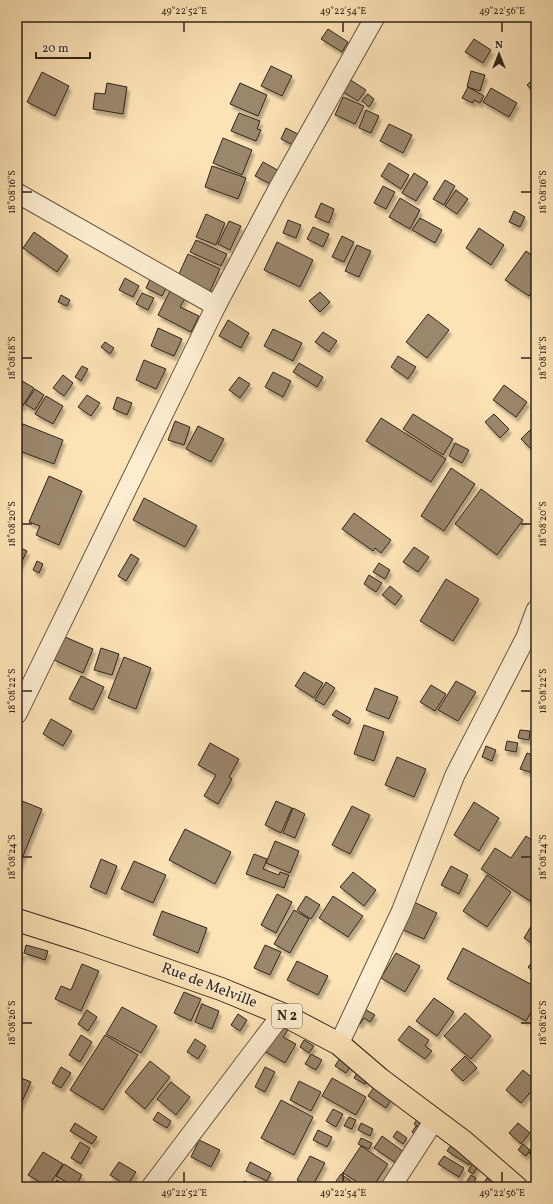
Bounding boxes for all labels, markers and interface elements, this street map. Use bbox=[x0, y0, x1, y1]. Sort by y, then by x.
text: 49°22'52"E bbox=[161, 4, 207, 18]
text: 49°22'54"E bbox=[320, 4, 366, 18]
text: 49°22'56"E bbox=[479, 4, 525, 18]
scale bar bbox=[36, 34, 90, 60]
north arrow bbox=[479, 34, 519, 74]
text: N bbox=[495, 38, 503, 53]
text: 20 m bbox=[42, 41, 69, 57]
text: 18°08'16"S bbox=[5, 170, 19, 214]
text: 18°08'16"S bbox=[536, 170, 550, 214]
text: 18°08'18"S bbox=[5, 336, 19, 380]
text: 18°08'18"S bbox=[536, 336, 550, 380]
text: 18°08'20"S bbox=[5, 501, 19, 547]
text: 18°08'20"S bbox=[536, 501, 550, 547]
text: 18°08'22"S bbox=[5, 668, 19, 714]
text: 18°08'22"S bbox=[536, 668, 550, 714]
text: 18°08'24"S bbox=[5, 834, 19, 880]
text: 18°08'24"S bbox=[536, 834, 550, 880]
street label: Rue de Melville bbox=[158, 958, 260, 1014]
text: 18°08'26"S bbox=[5, 1001, 19, 1045]
text: 18°08'26"S bbox=[536, 1001, 550, 1045]
road number: N 2 bbox=[272, 1004, 302, 1028]
text: 49°22'52"E bbox=[161, 1186, 207, 1200]
text: 49°22'54"E bbox=[320, 1186, 366, 1200]
text: 49°22'56"E bbox=[479, 1186, 525, 1200]

